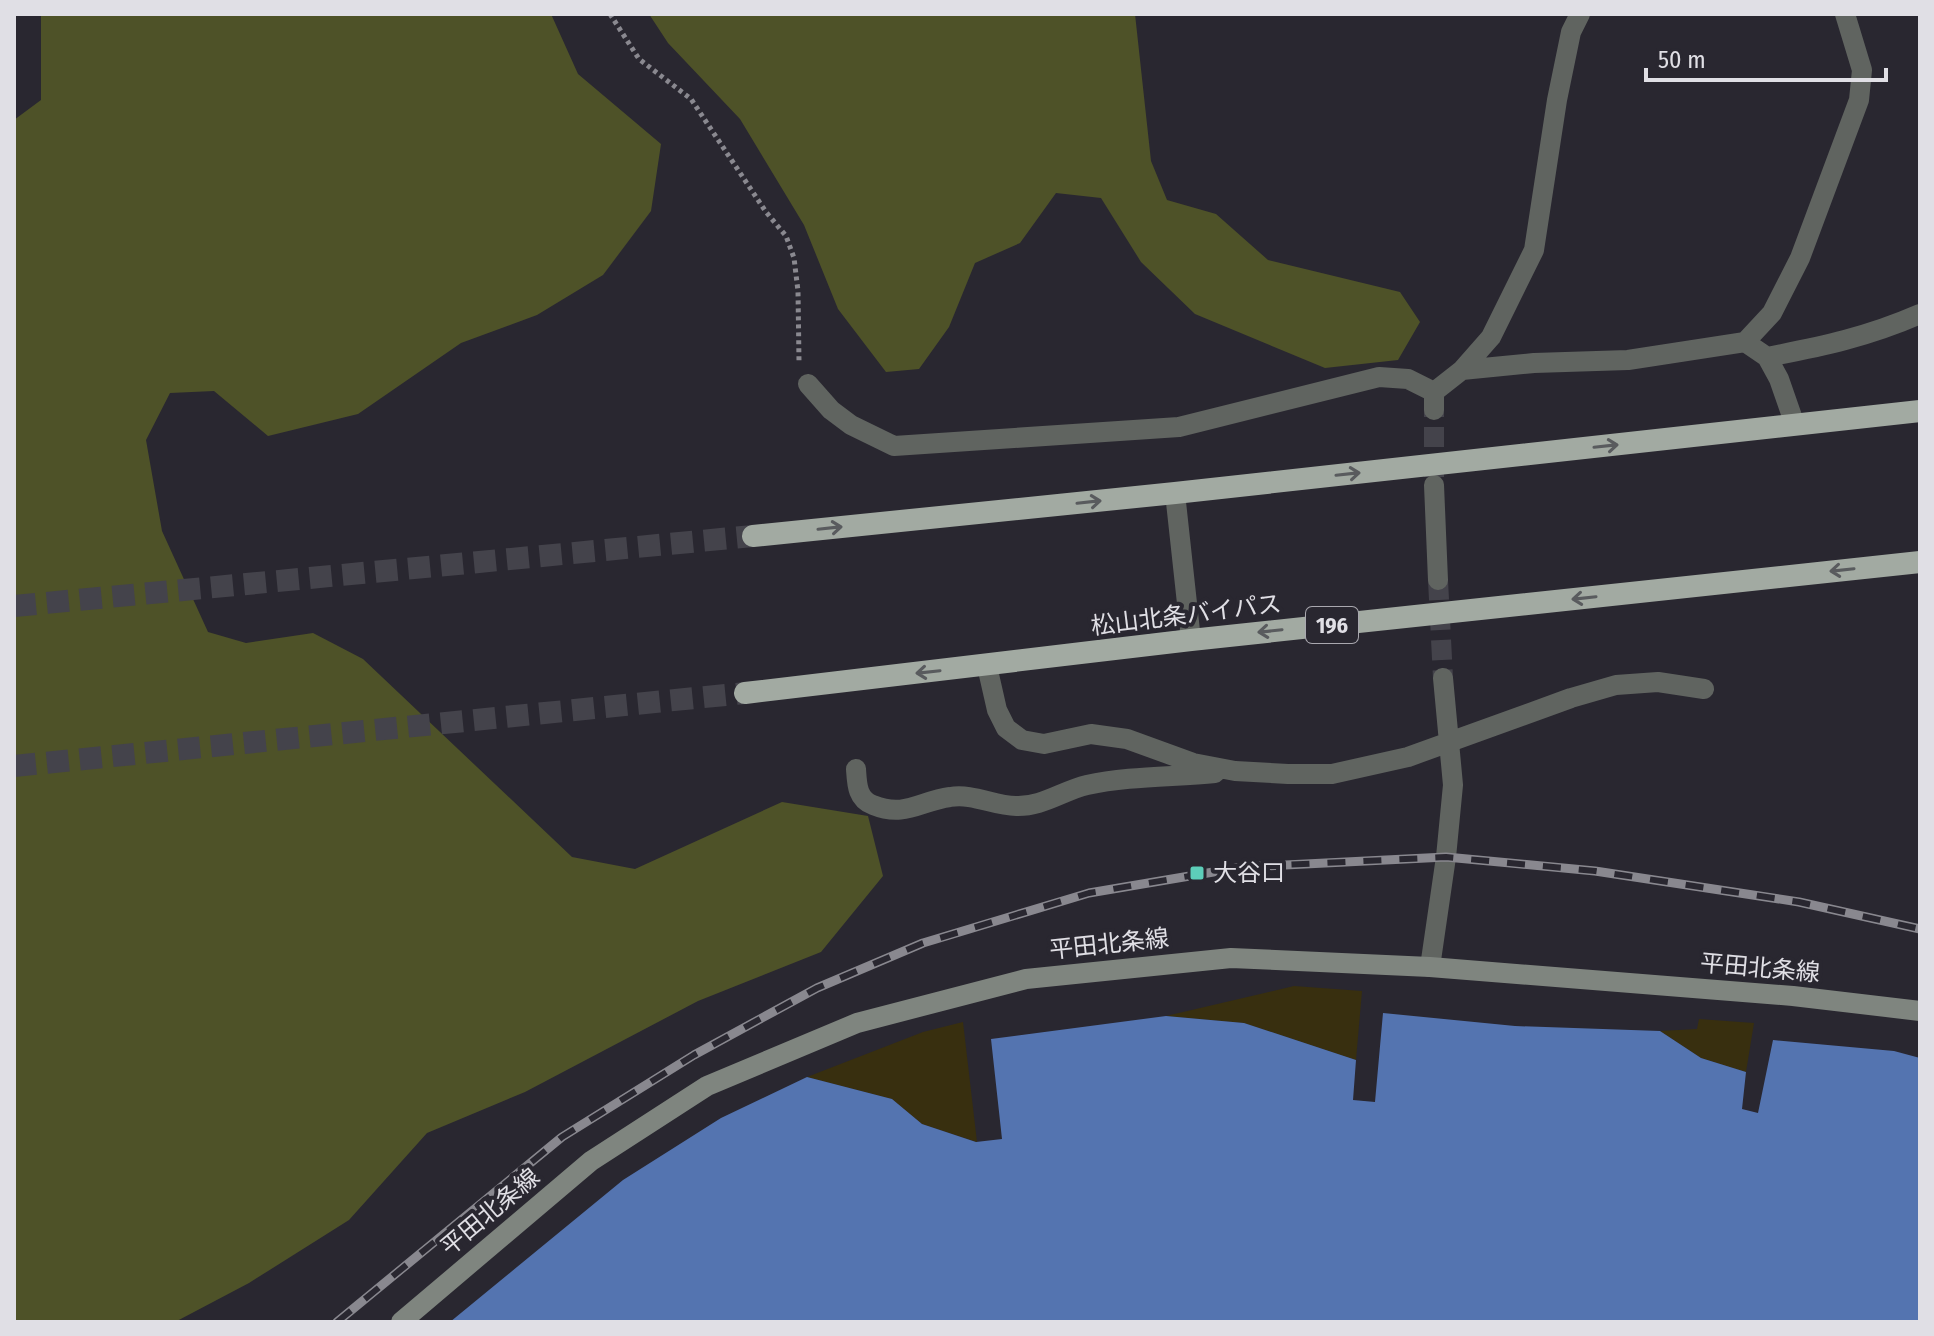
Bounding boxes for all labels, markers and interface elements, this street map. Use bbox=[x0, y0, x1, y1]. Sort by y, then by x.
scale bar bbox=[1646, 32, 1886, 82]
text: 50 m bbox=[1658, 46, 1706, 74]
one-way arrow bbox=[1592, 438, 1619, 453]
one-way arrow bbox=[1334, 466, 1360, 481]
one-way arrow bbox=[1075, 494, 1102, 509]
one-way arrow bbox=[816, 520, 843, 535]
one-way arrow bbox=[1830, 563, 1856, 578]
street label: 松山北条バイパス bbox=[1089, 589, 1283, 641]
one-way arrow bbox=[1571, 590, 1598, 605]
road number: 196 bbox=[1306, 607, 1358, 643]
one-way arrow bbox=[1257, 624, 1284, 639]
one-way arrow bbox=[915, 665, 942, 680]
place label: 大谷口 bbox=[1213, 859, 1285, 887]
marker: 大谷口 bbox=[1188, 864, 1206, 882]
street label: 平田北条線 bbox=[1048, 924, 1170, 964]
street label: 平田北条線 bbox=[1699, 949, 1821, 987]
street label: 平田北条線 bbox=[435, 1163, 545, 1261]

